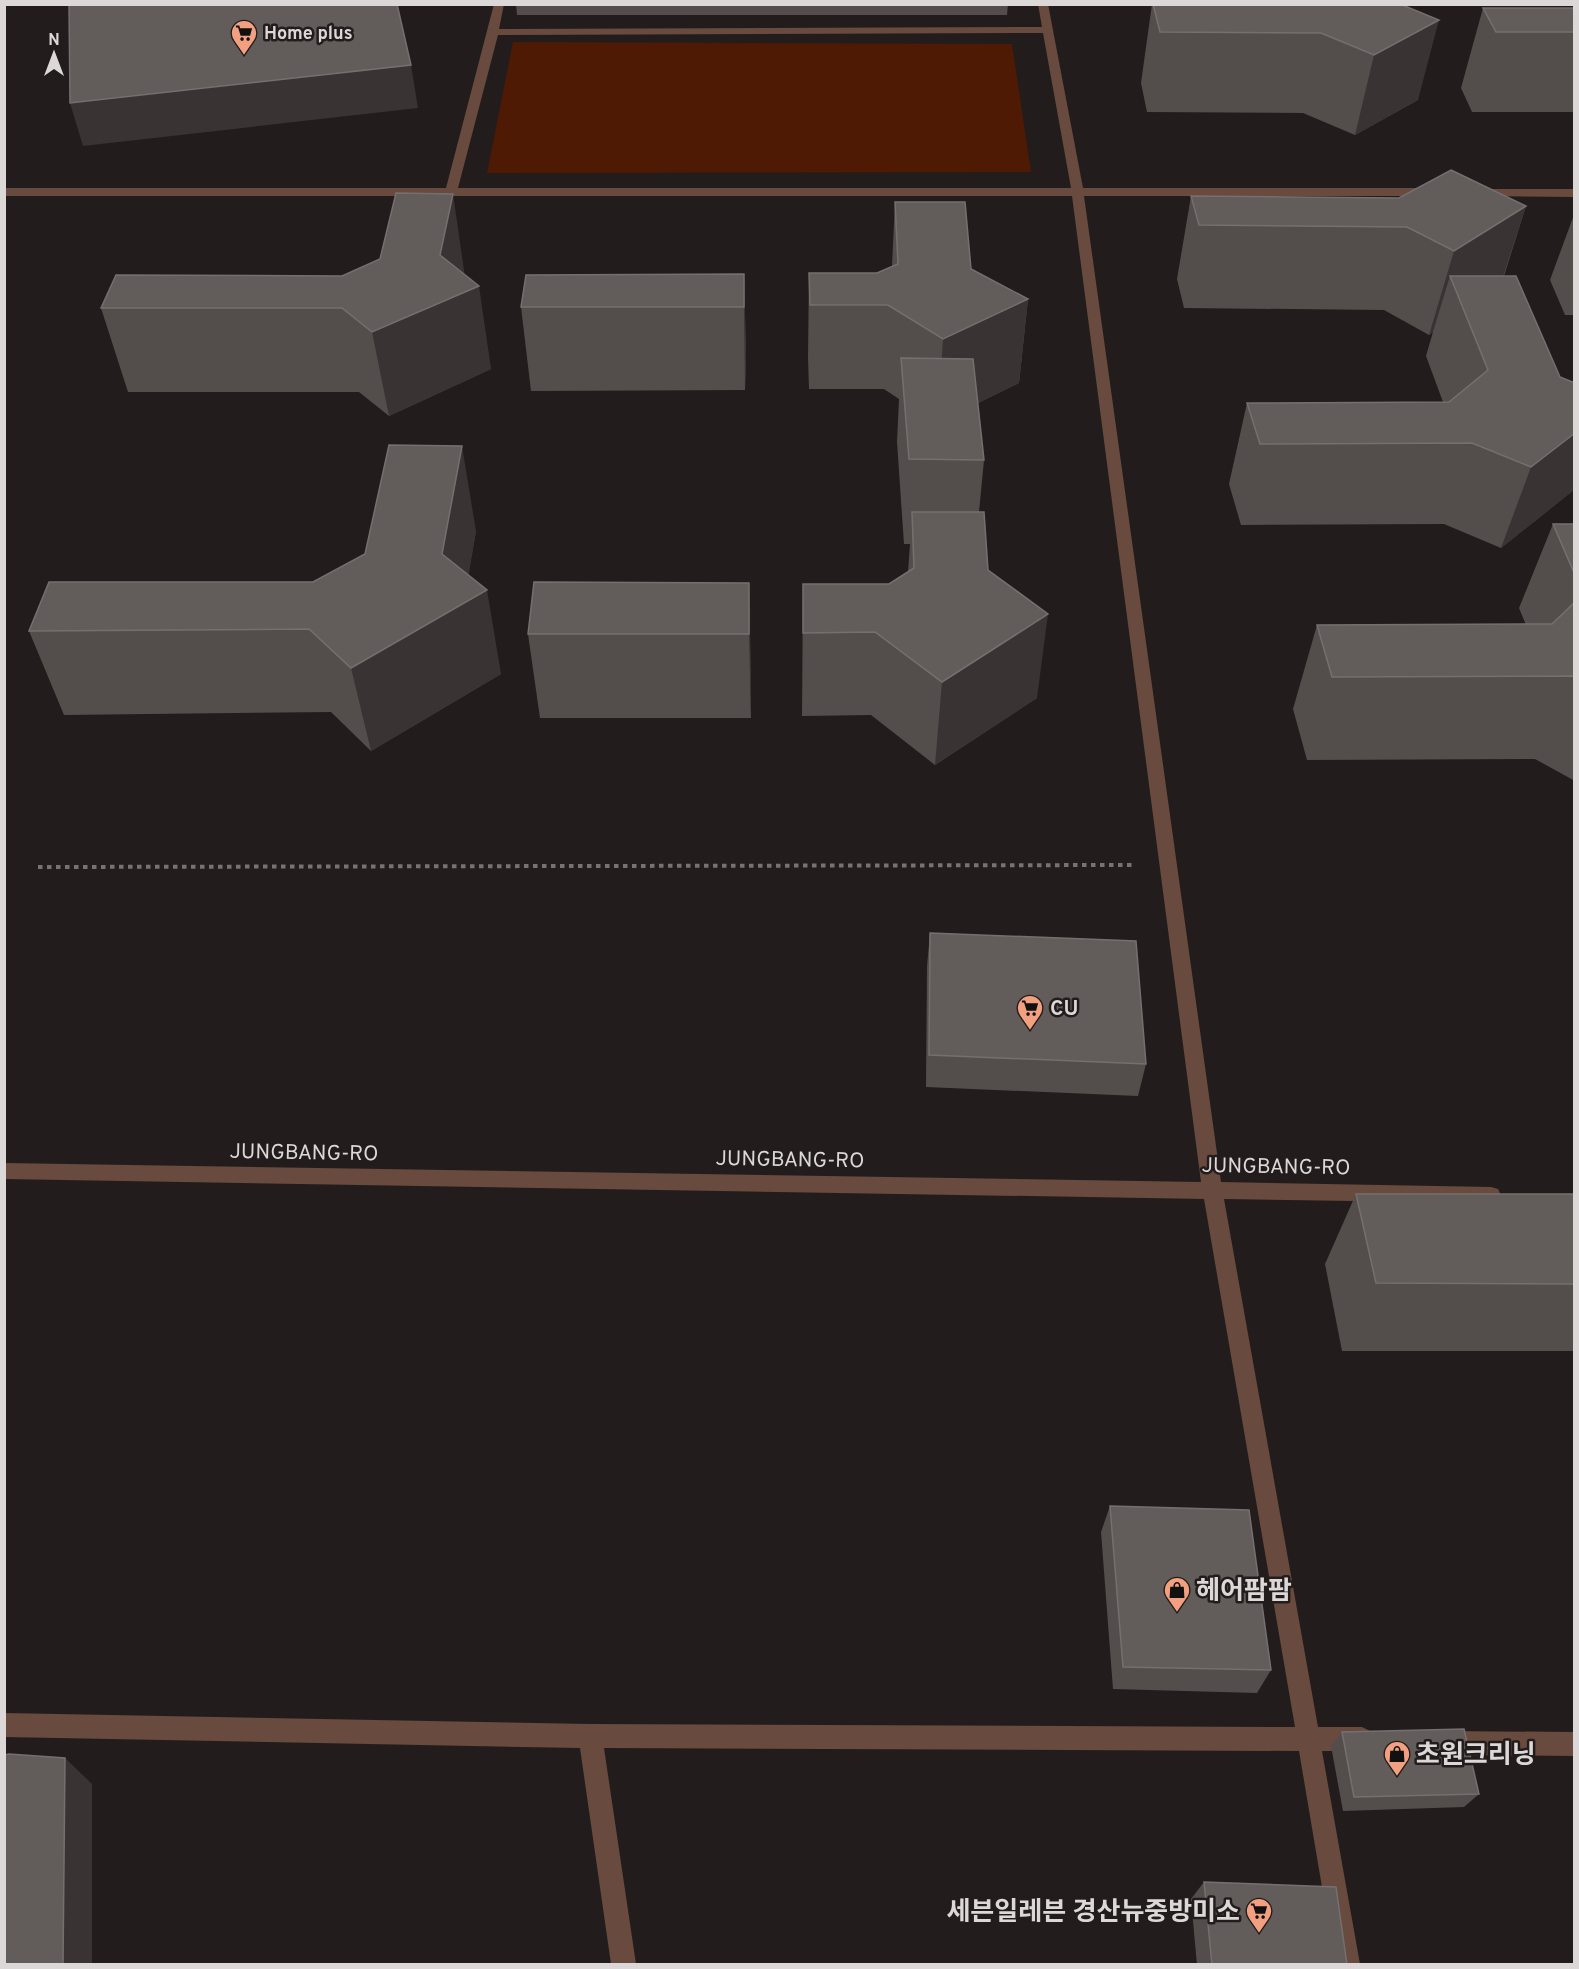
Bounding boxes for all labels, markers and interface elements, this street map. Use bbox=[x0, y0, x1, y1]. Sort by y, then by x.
supermarket icon: Home plus bbox=[229, 18, 259, 56]
place label: Home plus bbox=[264, 23, 353, 46]
north arrow bbox=[24, 24, 84, 84]
text: N bbox=[48, 31, 60, 51]
supermarket icon: CU bbox=[1015, 993, 1045, 1031]
place label: CU bbox=[1050, 996, 1078, 1023]
street label: JUNGBANG-RO bbox=[229, 1139, 379, 1168]
street label: JUNGBANG-RO bbox=[715, 1146, 865, 1175]
street label: JUNGBANG-RO bbox=[1201, 1153, 1351, 1182]
shop icon: 헤어팜팜 bbox=[1162, 1575, 1192, 1613]
place label: 헤어팜팜 bbox=[1196, 1576, 1292, 1609]
shop icon: 초원크리닝 bbox=[1382, 1739, 1412, 1777]
place label: 초원크리닝 bbox=[1416, 1740, 1536, 1773]
supermarket icon: 세븐일레븐 경산뉴중방미소 bbox=[1244, 1896, 1274, 1934]
place label: 세븐일레븐 경산뉴중방미소 bbox=[946, 1897, 1240, 1930]

